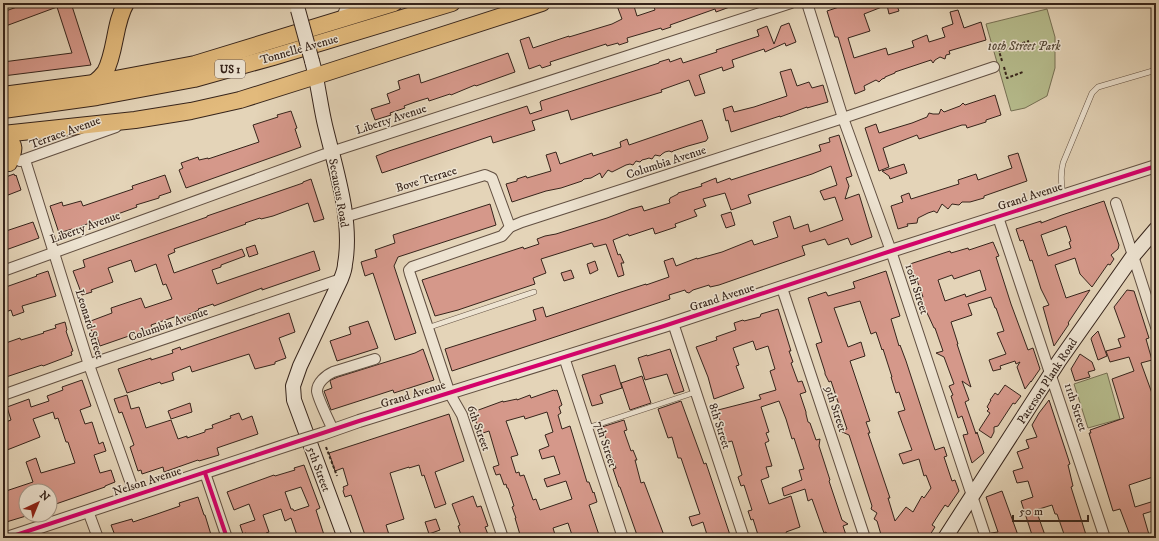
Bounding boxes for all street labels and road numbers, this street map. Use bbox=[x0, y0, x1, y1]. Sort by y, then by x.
street label: Tonnelle Avenue bbox=[258, 31, 340, 68]
road number: US 1 bbox=[215, 60, 245, 78]
street label: Liberty Avenue bbox=[354, 101, 428, 138]
street label: Terrace Avenue bbox=[28, 113, 103, 152]
street label: Columbia Avenue bbox=[624, 142, 708, 182]
street label: Secaucus Road bbox=[325, 157, 352, 229]
street label: Bove Terrace bbox=[394, 163, 459, 196]
street label: Grand Avenue bbox=[996, 179, 1065, 214]
street label: Liberty Avenue bbox=[48, 208, 122, 247]
street label: 10th Street bbox=[901, 262, 932, 316]
street label: Grand Avenue bbox=[688, 280, 757, 315]
street label: Leonard Street bbox=[72, 287, 107, 361]
street label: Columbia Avenue bbox=[126, 304, 210, 345]
street label: Paterson Plank Road bbox=[1014, 336, 1081, 427]
street label: Grand Avenue bbox=[379, 377, 448, 411]
street label: 11th Street bbox=[1061, 381, 1090, 433]
street label: 9th Street bbox=[821, 383, 850, 434]
street label: 8th Street bbox=[705, 401, 734, 451]
street label: 6th Street bbox=[463, 403, 494, 453]
street label: 7th Street bbox=[591, 419, 620, 469]
street label: 5th Street bbox=[303, 444, 334, 494]
street label: Nelson Avenue bbox=[111, 463, 183, 500]

